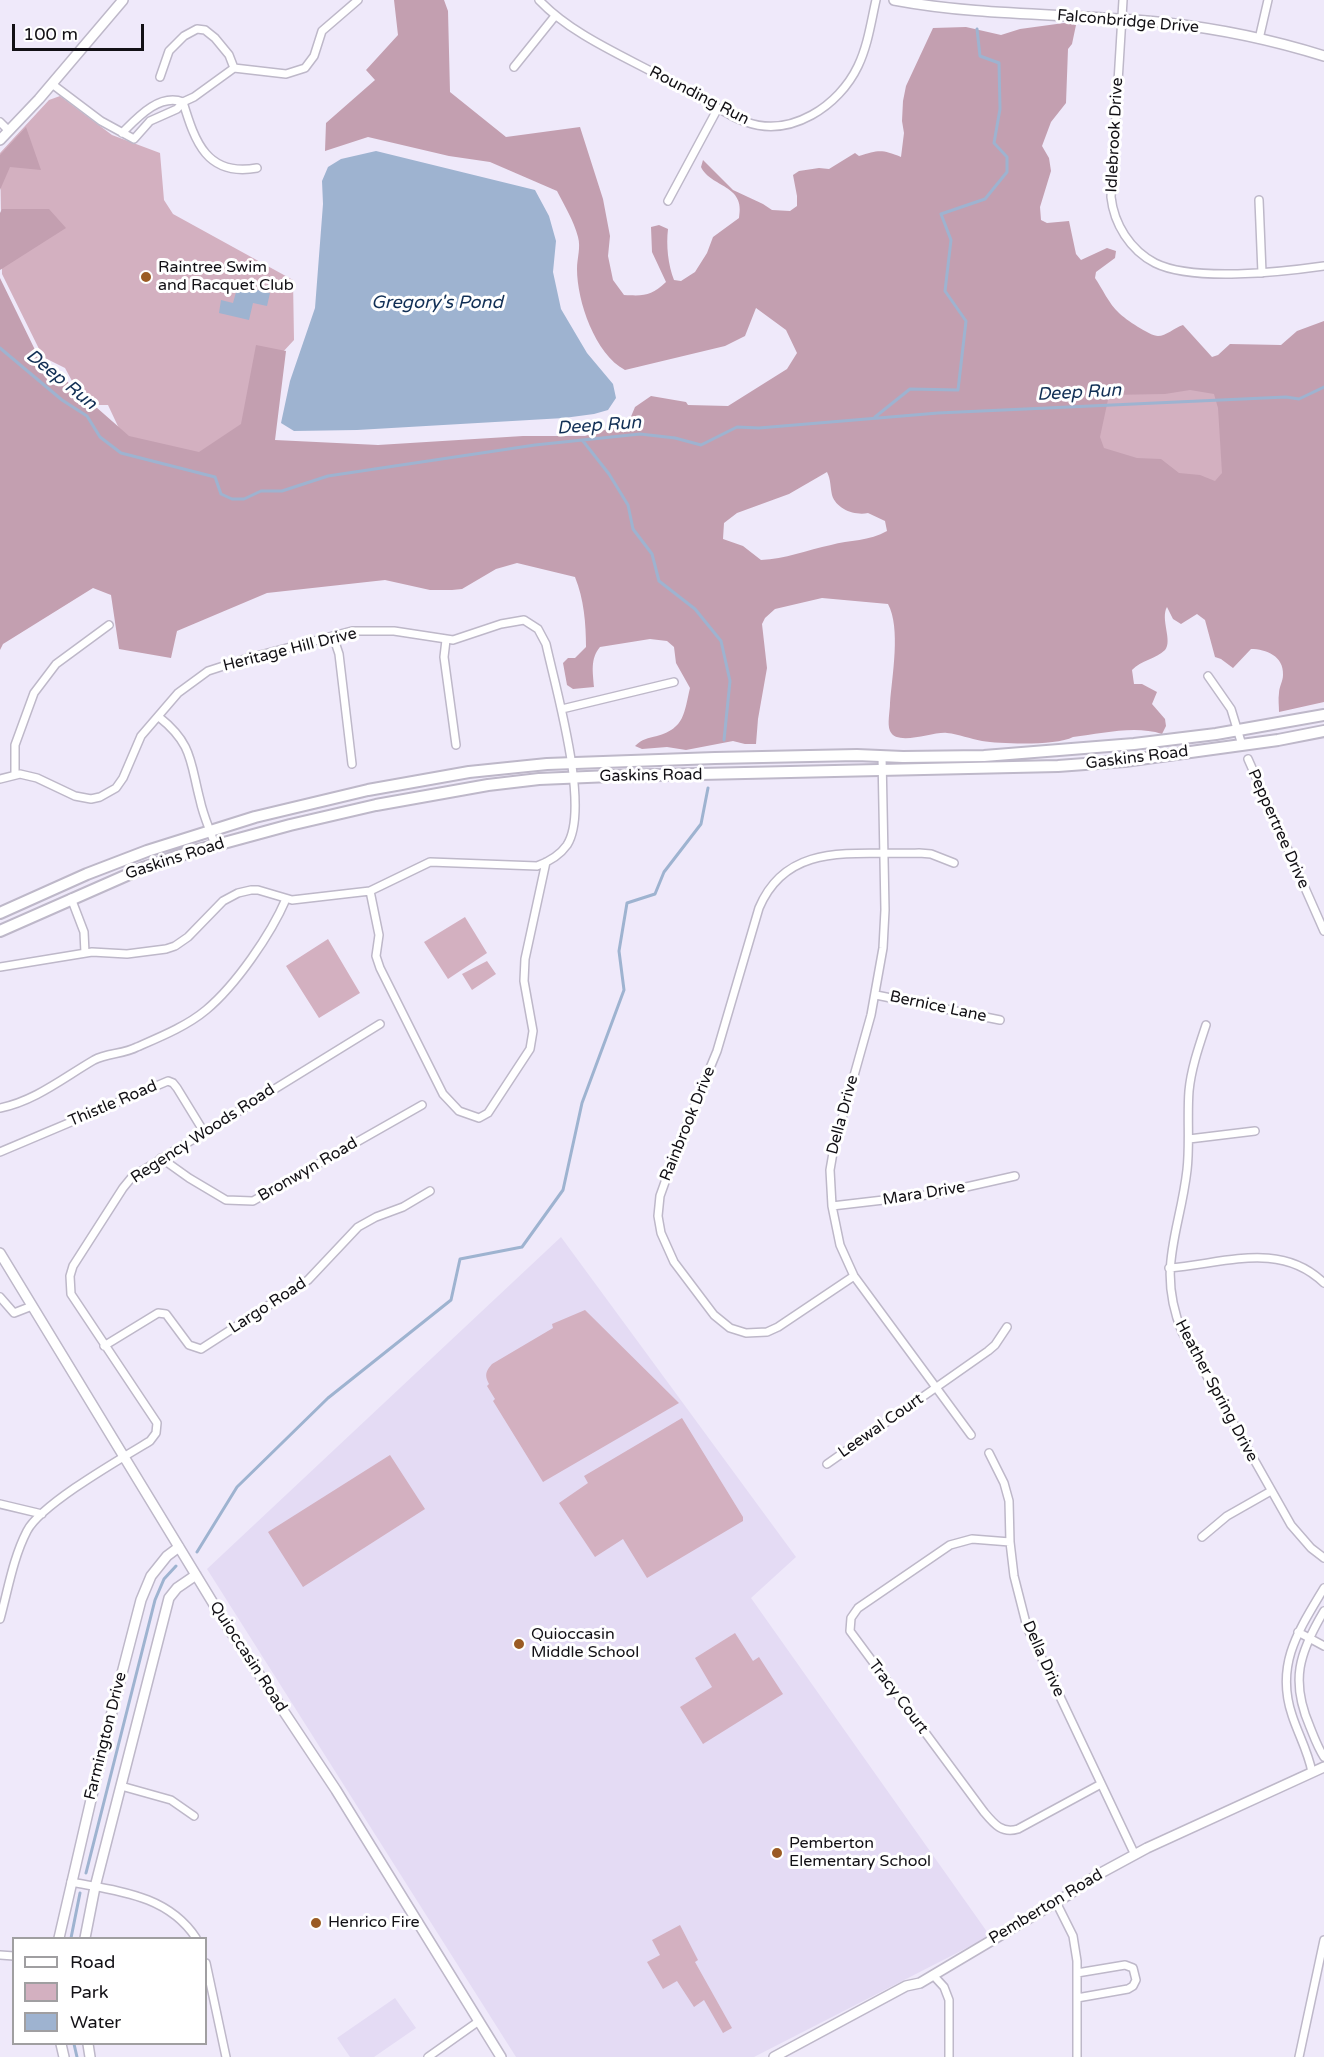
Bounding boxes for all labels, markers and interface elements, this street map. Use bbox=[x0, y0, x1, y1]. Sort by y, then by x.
street label: Falconbridge Drive bbox=[1056, 6, 1200, 38]
scale bar bbox=[15, 12, 147, 50]
text: 100 m bbox=[23, 23, 78, 45]
street label: Rounding Run bbox=[646, 63, 752, 129]
street label: Idlebrook Drive bbox=[1102, 77, 1128, 193]
place label: Raintree Swim and Racquet Club bbox=[158, 258, 294, 296]
marker: Raintree Swim and Racquet Club bbox=[139, 270, 153, 284]
water label: Gregory's Pond bbox=[371, 292, 503, 314]
water label: Deep Run bbox=[21, 345, 101, 415]
water label: Deep Run bbox=[1036, 380, 1122, 406]
water label: Deep Run bbox=[556, 412, 642, 440]
street label: Heritage Hill Drive bbox=[221, 624, 359, 676]
street label: Gaskins Road bbox=[1085, 742, 1189, 774]
street label: Gaskins Road bbox=[599, 766, 703, 786]
street label: Peppertree Drive bbox=[1243, 766, 1313, 892]
street label: Gaskins Road bbox=[123, 834, 227, 884]
street label: Bernice Lane bbox=[888, 987, 988, 1027]
street label: Rainbrook Drive bbox=[656, 1064, 720, 1184]
street label: Della Drive bbox=[823, 1073, 863, 1157]
street label: Thistle Road bbox=[66, 1077, 160, 1131]
street label: Regency Woods Road bbox=[127, 1080, 279, 1188]
street label: Bronwyn Road bbox=[255, 1134, 361, 1206]
street label: Mara Drive bbox=[881, 1178, 967, 1210]
street label: Largo Road bbox=[226, 1274, 310, 1338]
street label: Heather Spring Drive bbox=[1170, 1317, 1262, 1465]
street label: Leewal Court bbox=[835, 1390, 927, 1462]
street label: Quioccasin Road bbox=[205, 1598, 291, 1716]
street label: Della Drive bbox=[1018, 1618, 1068, 1700]
place label: Quioccasin Middle School bbox=[531, 1625, 639, 1663]
marker: Quioccasin Middle School bbox=[512, 1637, 526, 1651]
street label: Tracy Court bbox=[864, 1656, 932, 1738]
street label: Farmington Drive bbox=[81, 1670, 131, 1802]
place label: Pemberton Elementary School bbox=[789, 1834, 931, 1872]
marker: Pemberton Elementary School bbox=[770, 1846, 784, 1860]
street label: Pemberton Road bbox=[986, 1865, 1106, 1949]
place label: Henrico Fire bbox=[328, 1913, 420, 1933]
marker: Henrico Fire bbox=[309, 1916, 323, 1930]
legend bbox=[12, 1937, 207, 2045]
text: Road bbox=[70, 1951, 115, 1973]
text: Park bbox=[70, 1981, 108, 2003]
text: Water bbox=[70, 2011, 121, 2033]

